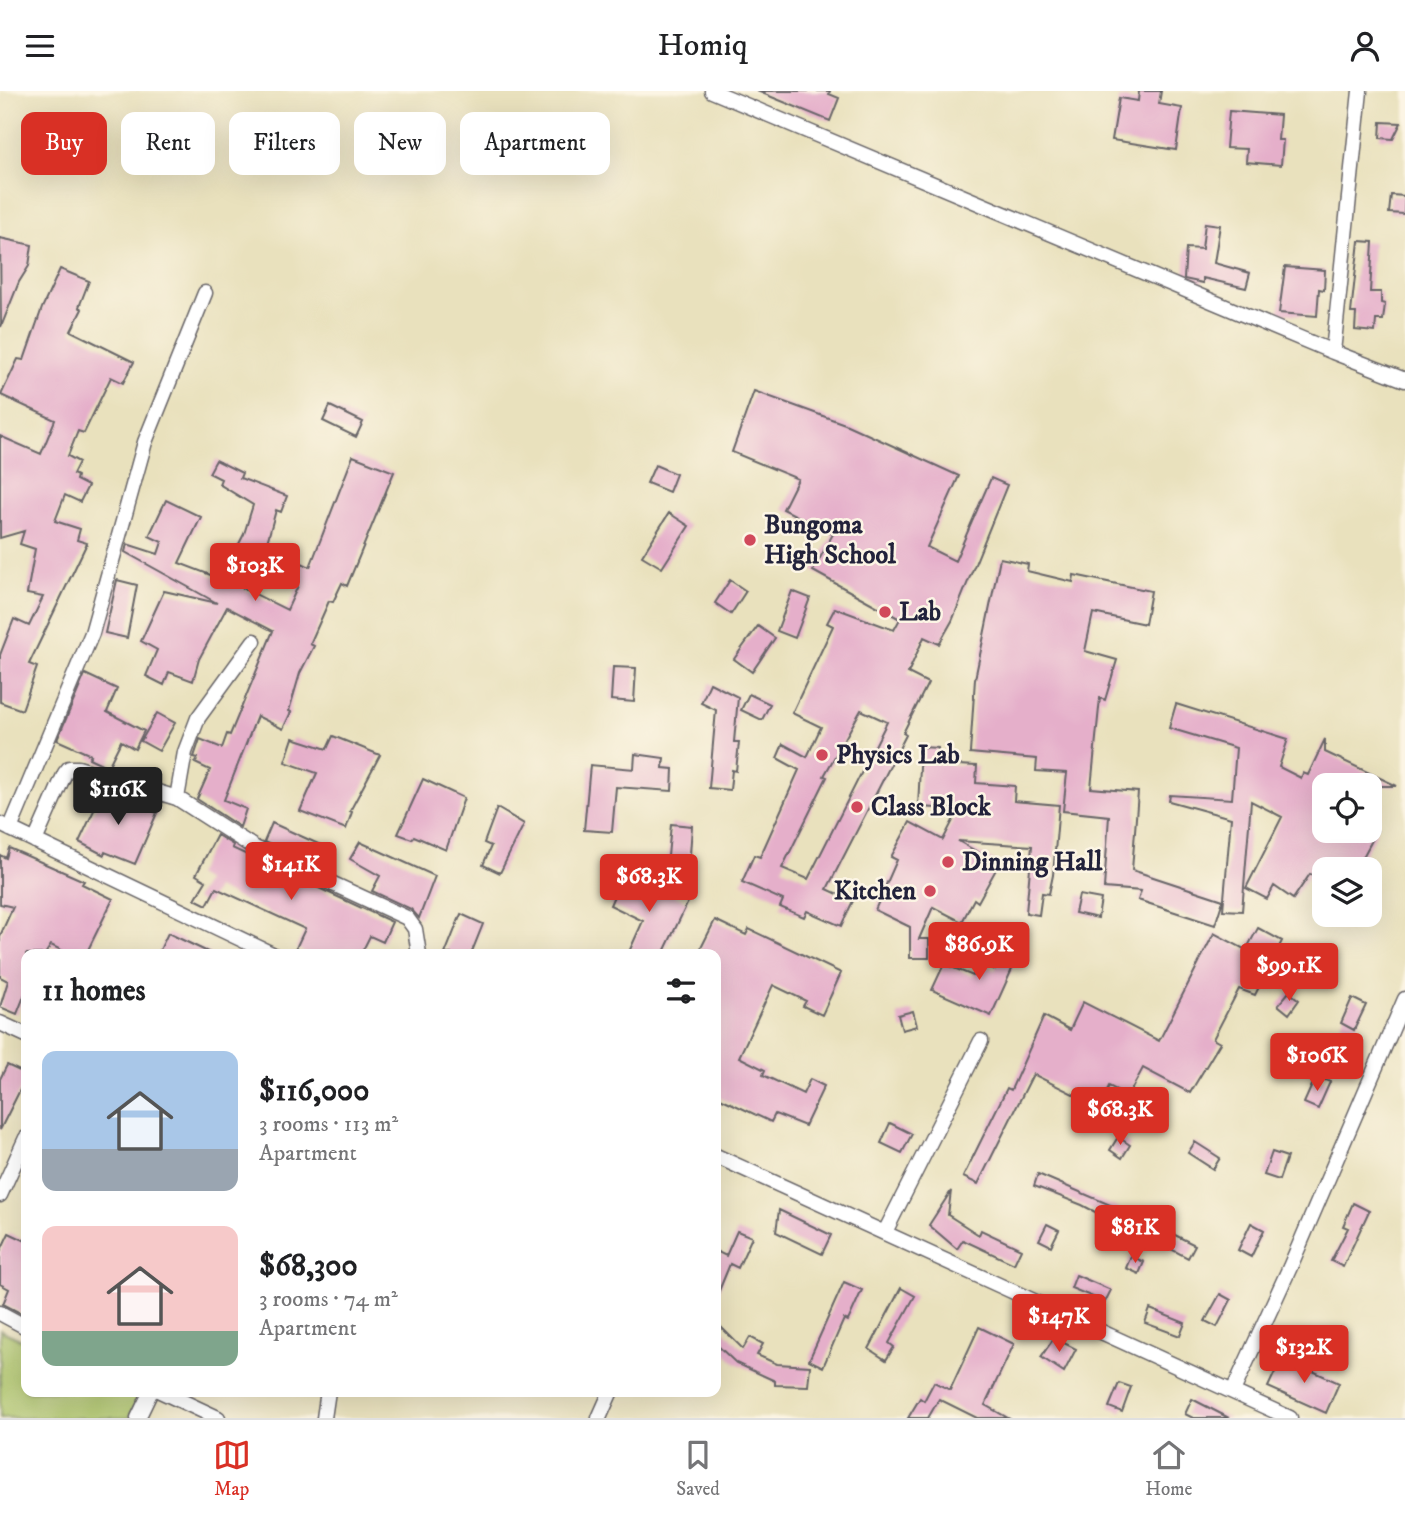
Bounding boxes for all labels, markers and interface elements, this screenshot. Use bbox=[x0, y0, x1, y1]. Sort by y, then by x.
text: Homiq bbox=[657, 26, 748, 66]
icon: menu bbox=[21, 27, 59, 65]
icon: person bbox=[1346, 27, 1384, 65]
chip: Buy bbox=[21, 112, 107, 175]
chip: Rent bbox=[121, 112, 215, 175]
chip: Filters bbox=[229, 112, 340, 175]
chip: New bbox=[354, 112, 446, 175]
chip: Apartment bbox=[460, 112, 610, 175]
place label: Bungoma High School bbox=[764, 509, 897, 572]
marker: Bungoma High School bbox=[742, 532, 758, 548]
pin: $103K bbox=[206, 543, 304, 603]
text: $103K bbox=[226, 551, 284, 580]
place label: Lab bbox=[899, 596, 941, 629]
marker: Lab bbox=[877, 604, 893, 620]
place label: Physics Lab bbox=[836, 739, 960, 772]
marker: Physics Lab bbox=[814, 747, 830, 763]
pin: $116K bbox=[69, 767, 167, 827]
map controls bbox=[1312, 773, 1382, 927]
button: locate bbox=[1312, 773, 1382, 843]
text: $116K bbox=[89, 775, 147, 804]
place label: Class Block bbox=[871, 791, 992, 824]
marker: Class Block bbox=[849, 799, 865, 815]
pin: $141K bbox=[242, 843, 340, 902]
place label: Dinning Hall bbox=[962, 846, 1103, 879]
text: $141K bbox=[262, 850, 320, 879]
marker: Dinning Hall bbox=[940, 854, 956, 870]
pin: $68.3K bbox=[592, 855, 706, 914]
button: layers bbox=[1312, 857, 1382, 927]
text: $68.3K bbox=[616, 862, 682, 891]
place label: Kitchen bbox=[834, 875, 916, 908]
marker: Kitchen bbox=[922, 883, 938, 899]
pin: $86.9K bbox=[922, 923, 1036, 982]
text: $86.9K bbox=[944, 930, 1014, 959]
pin: $99.1K bbox=[1232, 943, 1346, 1003]
text: $99.1K bbox=[1256, 951, 1322, 980]
icon: filters bbox=[662, 972, 700, 1010]
text: 11 homes bbox=[42, 973, 146, 1010]
pin: $106K bbox=[1268, 1033, 1366, 1093]
text: $106K bbox=[1286, 1041, 1348, 1070]
text: $116,000 bbox=[259, 1073, 369, 1110]
icon: home bbox=[98, 1079, 182, 1163]
pin: $68.3K bbox=[1063, 1087, 1177, 1147]
text: $68.3K bbox=[1087, 1095, 1153, 1124]
text: 3 rooms · 113 m² bbox=[259, 1110, 398, 1139]
text: Apartment bbox=[259, 1139, 357, 1168]
pin: $81K bbox=[1094, 1205, 1176, 1265]
text: $81K bbox=[1111, 1213, 1159, 1242]
text: $68,300 bbox=[259, 1248, 358, 1285]
icon: home bbox=[98, 1254, 182, 1338]
text: 3 rooms · 74 m² bbox=[259, 1285, 398, 1314]
pin: $147K bbox=[1010, 1295, 1108, 1354]
text: $147K bbox=[1028, 1302, 1090, 1331]
text: Apartment bbox=[259, 1314, 357, 1343]
pin: $132K bbox=[1255, 1325, 1353, 1385]
text: $132K bbox=[1275, 1333, 1333, 1362]
tab: Map bbox=[213, 1436, 251, 1501]
tab: Saved bbox=[676, 1436, 720, 1501]
tab: Home bbox=[1145, 1436, 1192, 1501]

